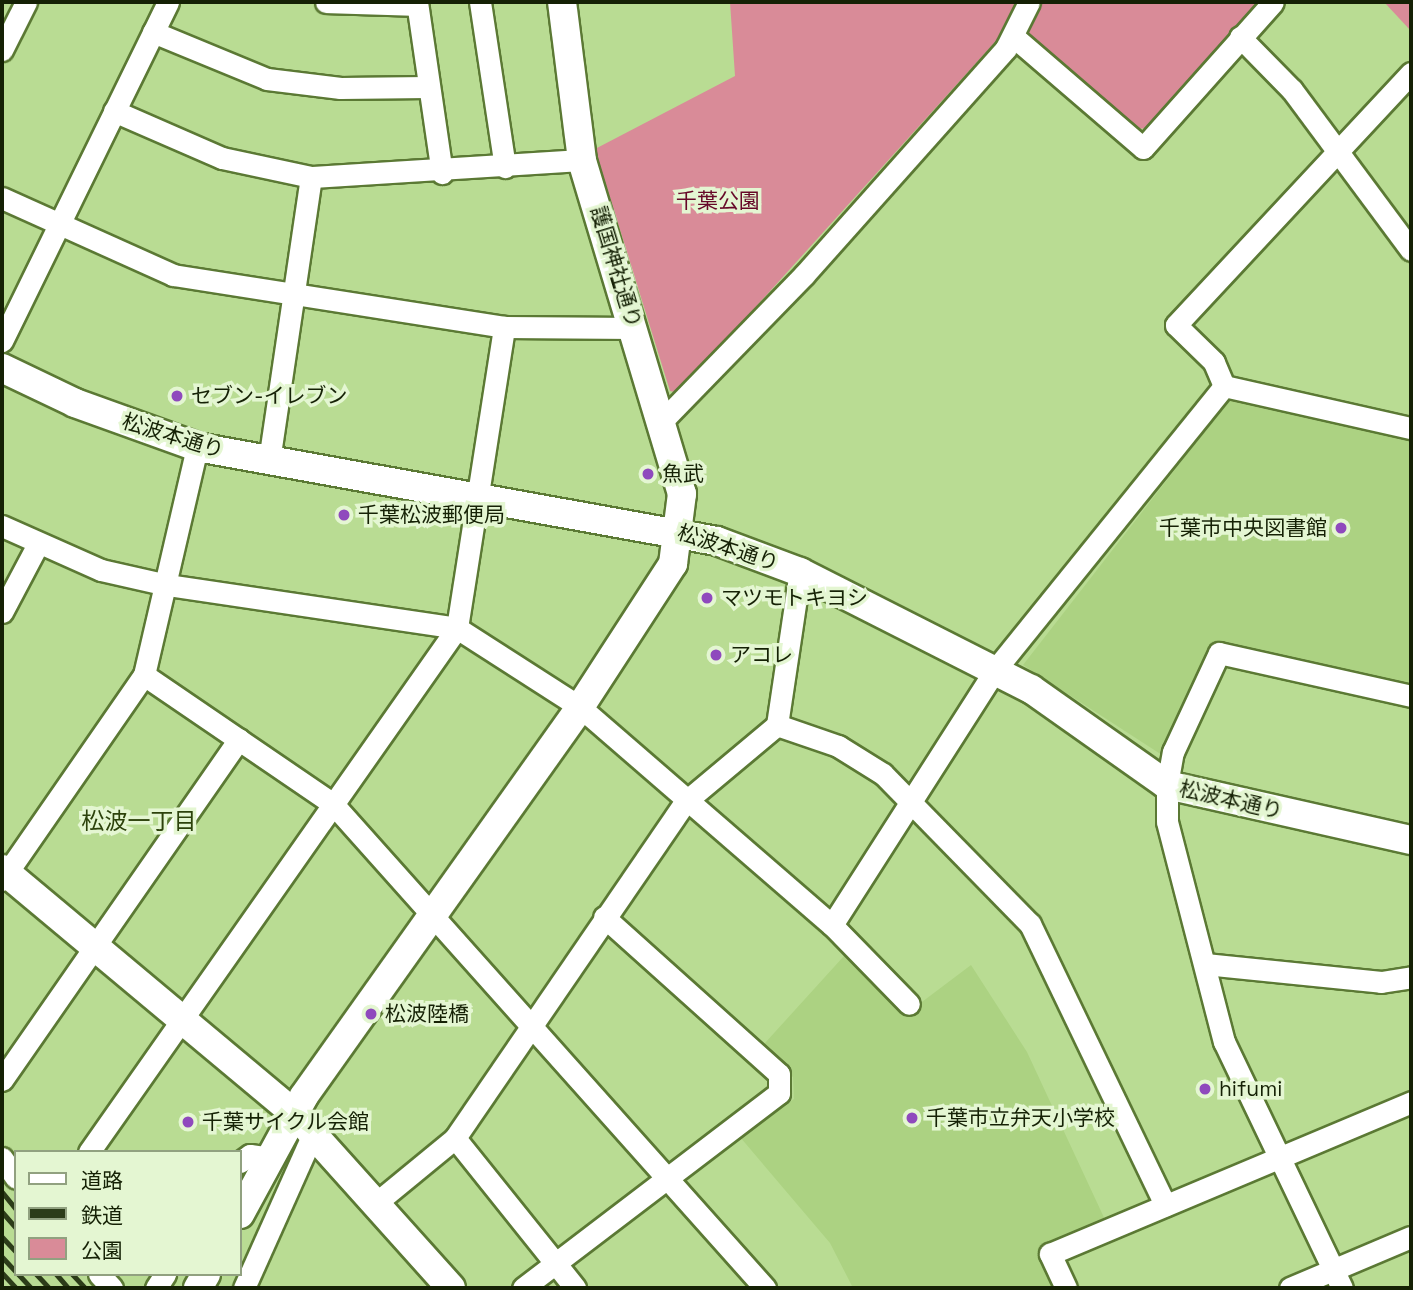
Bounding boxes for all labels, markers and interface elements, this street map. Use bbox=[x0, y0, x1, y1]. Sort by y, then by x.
park label: 千葉公園 bbox=[676, 188, 760, 214]
street label: 護国神社通り bbox=[586, 203, 646, 331]
place label: セブン-イレブン bbox=[191, 383, 348, 409]
marker: セブン-イレブン bbox=[169, 388, 185, 404]
street label: 松波本通り bbox=[119, 409, 227, 463]
place label: 魚武 bbox=[662, 461, 704, 487]
marker: 魚武 bbox=[640, 466, 656, 482]
place label: 千葉松波郵便局 bbox=[358, 502, 505, 528]
marker: 千葉松波郵便局 bbox=[336, 507, 352, 523]
place label: 千葉市中央図書館 bbox=[1159, 515, 1327, 541]
street label: 松波本通り bbox=[674, 520, 782, 576]
marker: 千葉市中央図書館 bbox=[1333, 520, 1349, 536]
place label: マツモトキヨシ bbox=[721, 585, 868, 611]
marker: マツモトキヨシ bbox=[699, 590, 715, 606]
place label: アコレ bbox=[730, 642, 793, 668]
marker: アコレ bbox=[708, 647, 724, 663]
street label: 松波本通り bbox=[1177, 776, 1285, 824]
district label: 松波一丁目 bbox=[82, 807, 196, 835]
place label: 松波陸橋 bbox=[385, 1001, 469, 1027]
marker: 松波陸橋 bbox=[363, 1006, 379, 1022]
place label: hifumi bbox=[1219, 1076, 1282, 1102]
marker: hifumi bbox=[1197, 1081, 1213, 1097]
place label: 千葉市立弁天小学校 bbox=[926, 1105, 1115, 1131]
place label: 千葉サイクル会館 bbox=[202, 1109, 370, 1135]
marker: 千葉市立弁天小学校 bbox=[904, 1110, 920, 1126]
marker: 千葉サイクル会館 bbox=[180, 1114, 196, 1130]
legend bbox=[14, 1150, 242, 1276]
text: 道路 bbox=[81, 1167, 123, 1194]
text: 鉄道 bbox=[81, 1202, 123, 1229]
text: 公園 bbox=[81, 1237, 123, 1264]

